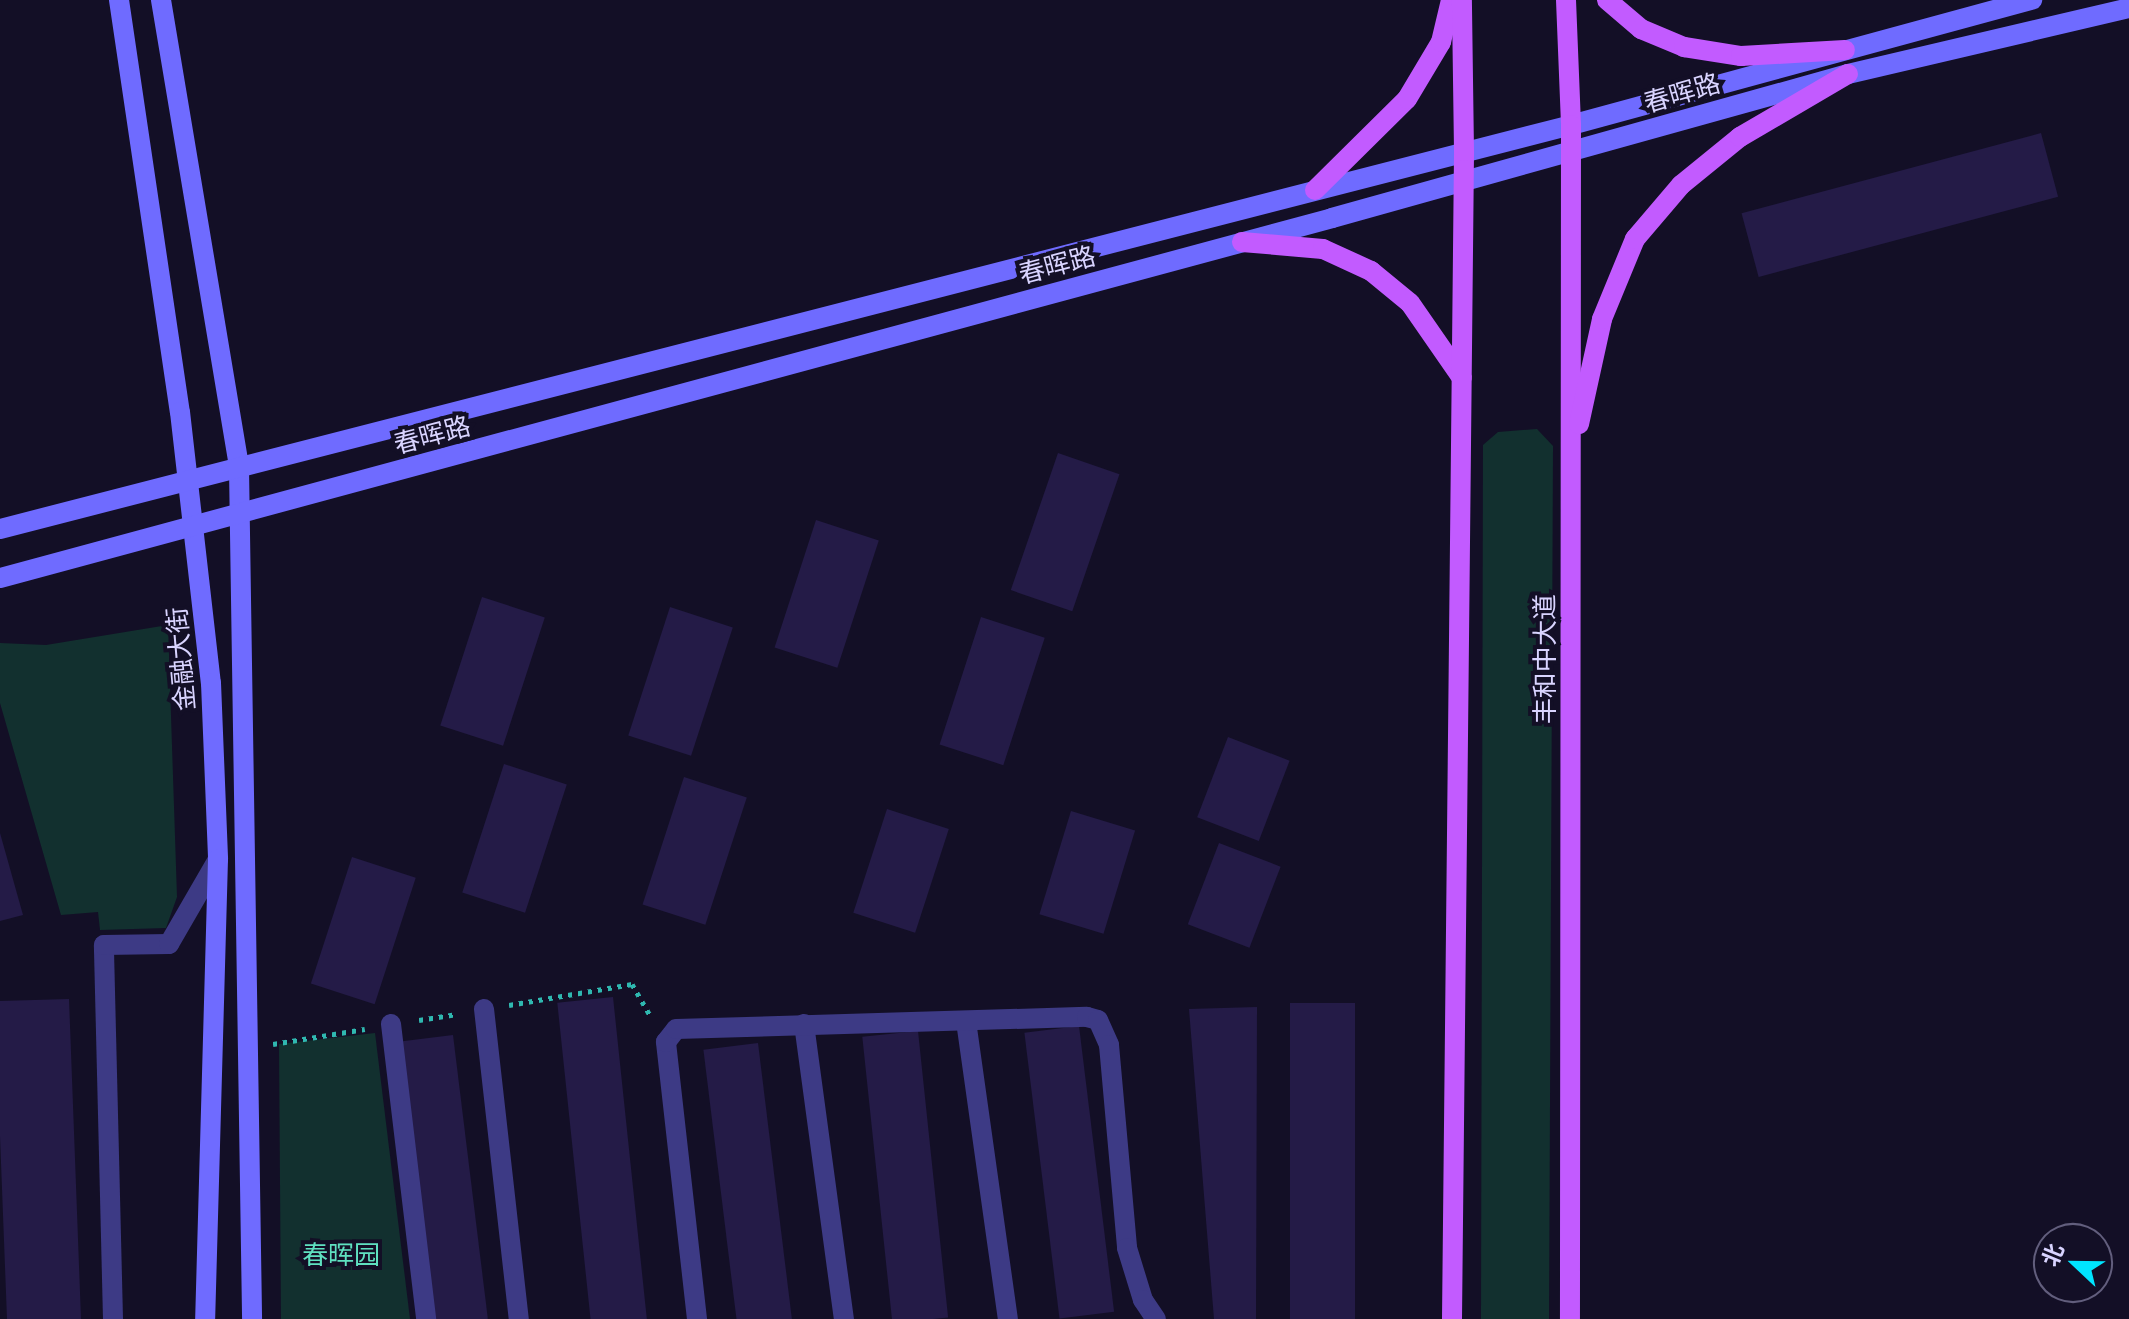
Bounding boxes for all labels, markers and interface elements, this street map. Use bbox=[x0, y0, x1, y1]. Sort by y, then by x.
street label: 春晖路 bbox=[1640, 67, 1724, 119]
street label: 春晖路 bbox=[1015, 240, 1099, 290]
street label: 春晖路 bbox=[390, 410, 474, 460]
street label: 丰和中大道 bbox=[1529, 594, 1561, 724]
street label: 金融大街 bbox=[161, 606, 201, 712]
north arrow bbox=[2033, 1223, 2113, 1303]
park label: 春晖园 bbox=[302, 1239, 380, 1271]
text: 北 bbox=[2036, 1240, 2069, 1270]

